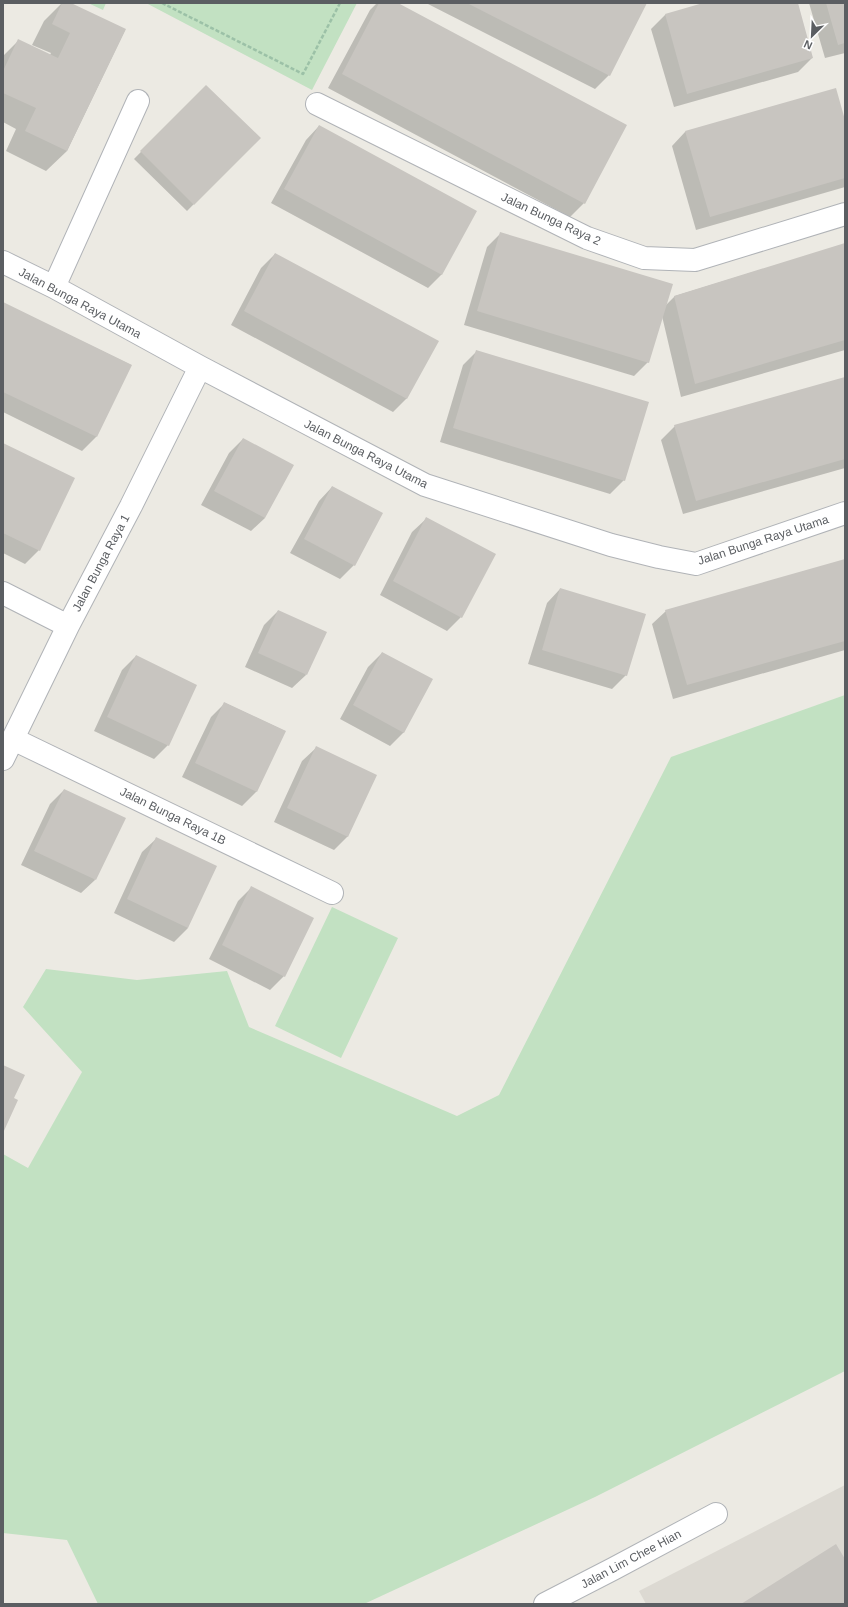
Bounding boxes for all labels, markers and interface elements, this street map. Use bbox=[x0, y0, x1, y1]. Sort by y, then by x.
north arrow bbox=[792, 16, 832, 56]
text: N bbox=[802, 38, 814, 52]
street label: Jalan Bunga Raya 2 bbox=[499, 190, 603, 248]
street label: Jalan Bunga Raya Utama bbox=[16, 265, 144, 341]
street label: Jalan Bunga Raya Utama bbox=[302, 417, 430, 491]
street label: Jalan Bunga Raya 1 bbox=[69, 512, 133, 614]
street label: Jalan Bunga Raya Utama bbox=[696, 512, 830, 568]
street label: Jalan Bunga Raya 1B bbox=[118, 784, 228, 848]
street label: Jalan Lim Chee Hian bbox=[579, 1527, 683, 1591]

